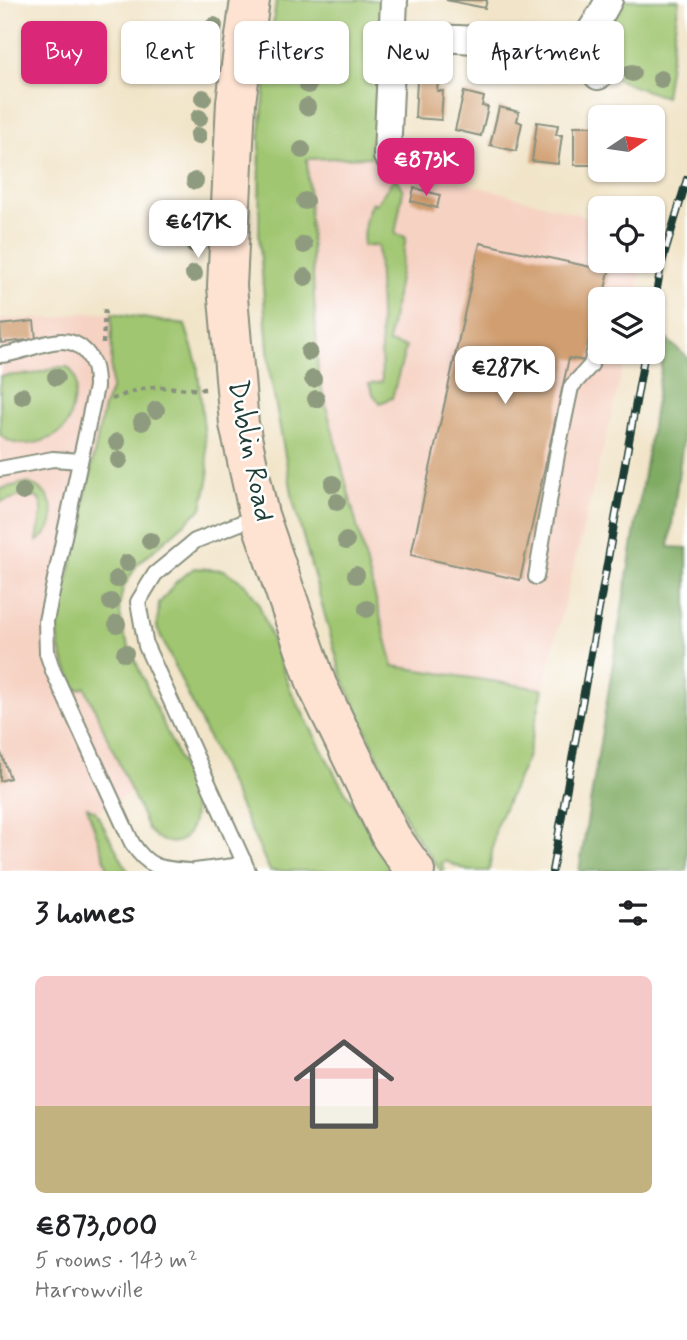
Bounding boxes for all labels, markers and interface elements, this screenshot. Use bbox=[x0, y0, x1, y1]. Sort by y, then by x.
chip: Buy bbox=[21, 21, 107, 84]
chip: Rent bbox=[121, 21, 220, 84]
chip: Filters bbox=[234, 21, 349, 84]
chip: New bbox=[363, 21, 453, 84]
chip: Apartment bbox=[467, 21, 624, 84]
north arrow bbox=[588, 105, 665, 182]
map controls bbox=[588, 105, 665, 364]
pin: €873K bbox=[377, 138, 475, 198]
text: €873K bbox=[393, 146, 459, 176]
button: locate bbox=[588, 196, 665, 273]
pin: €617K bbox=[149, 201, 247, 260]
text: €617K bbox=[165, 208, 231, 238]
button: layers bbox=[588, 287, 665, 364]
pin: €287K bbox=[456, 346, 554, 406]
text: €287K bbox=[471, 354, 539, 384]
street label: Dublin Road bbox=[218, 377, 282, 525]
text: 3 homes bbox=[35, 894, 135, 933]
icon: filters bbox=[614, 894, 652, 932]
icon: home bbox=[281, 1021, 407, 1147]
text: €873,000 bbox=[35, 1207, 157, 1246]
text: 5 rooms · 143 m² bbox=[35, 1246, 198, 1276]
text: Harrowville bbox=[35, 1276, 143, 1306]

